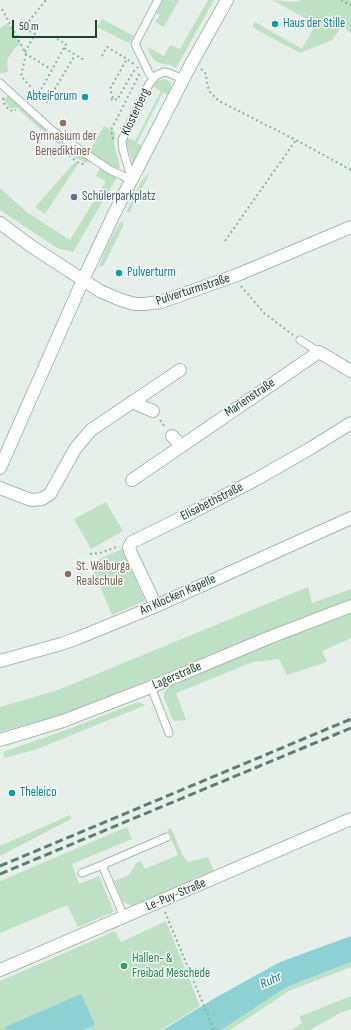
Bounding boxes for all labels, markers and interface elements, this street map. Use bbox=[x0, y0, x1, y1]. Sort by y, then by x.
scale bar bbox=[14, 12, 99, 38]
place label: Haus der Stille bbox=[283, 16, 345, 32]
text: 50 m bbox=[19, 19, 39, 34]
marker: Haus der Stille bbox=[270, 19, 280, 29]
street label: Klosterberg bbox=[118, 86, 154, 138]
place label: AbteiForum bbox=[27, 89, 77, 105]
marker: AbteiForum bbox=[80, 92, 90, 102]
marker: Gymnasium der Benediktiner bbox=[58, 118, 68, 128]
place label: Gymnasium der Benediktiner bbox=[29, 129, 97, 160]
place label: Schülerparkplatz bbox=[82, 189, 156, 205]
marker: Schülerparkplatz bbox=[69, 192, 79, 202]
place label: Pulverturm bbox=[127, 265, 176, 281]
marker: Pulverturm bbox=[114, 268, 124, 278]
street label: Pulverturmstraße bbox=[154, 271, 232, 309]
street label: Marienstraße bbox=[222, 375, 278, 421]
street label: Elisabethstraße bbox=[178, 480, 246, 524]
place label: St. Walburga Realschule bbox=[76, 559, 130, 590]
marker: St. Walburga Realschule bbox=[63, 569, 73, 579]
street label: An Klocken Kapelle bbox=[138, 571, 218, 619]
street label: Lagerstraße bbox=[150, 659, 204, 693]
place label: Theleico bbox=[20, 785, 57, 801]
marker: Theleico bbox=[7, 788, 17, 798]
street label: Le-Puy-Straße bbox=[144, 875, 208, 915]
place label: Hallen- & Freibad Meschede bbox=[132, 951, 210, 982]
marker: Hallen- & Freibad Meschede bbox=[119, 961, 129, 971]
water label: Ruhr bbox=[258, 969, 284, 993]

